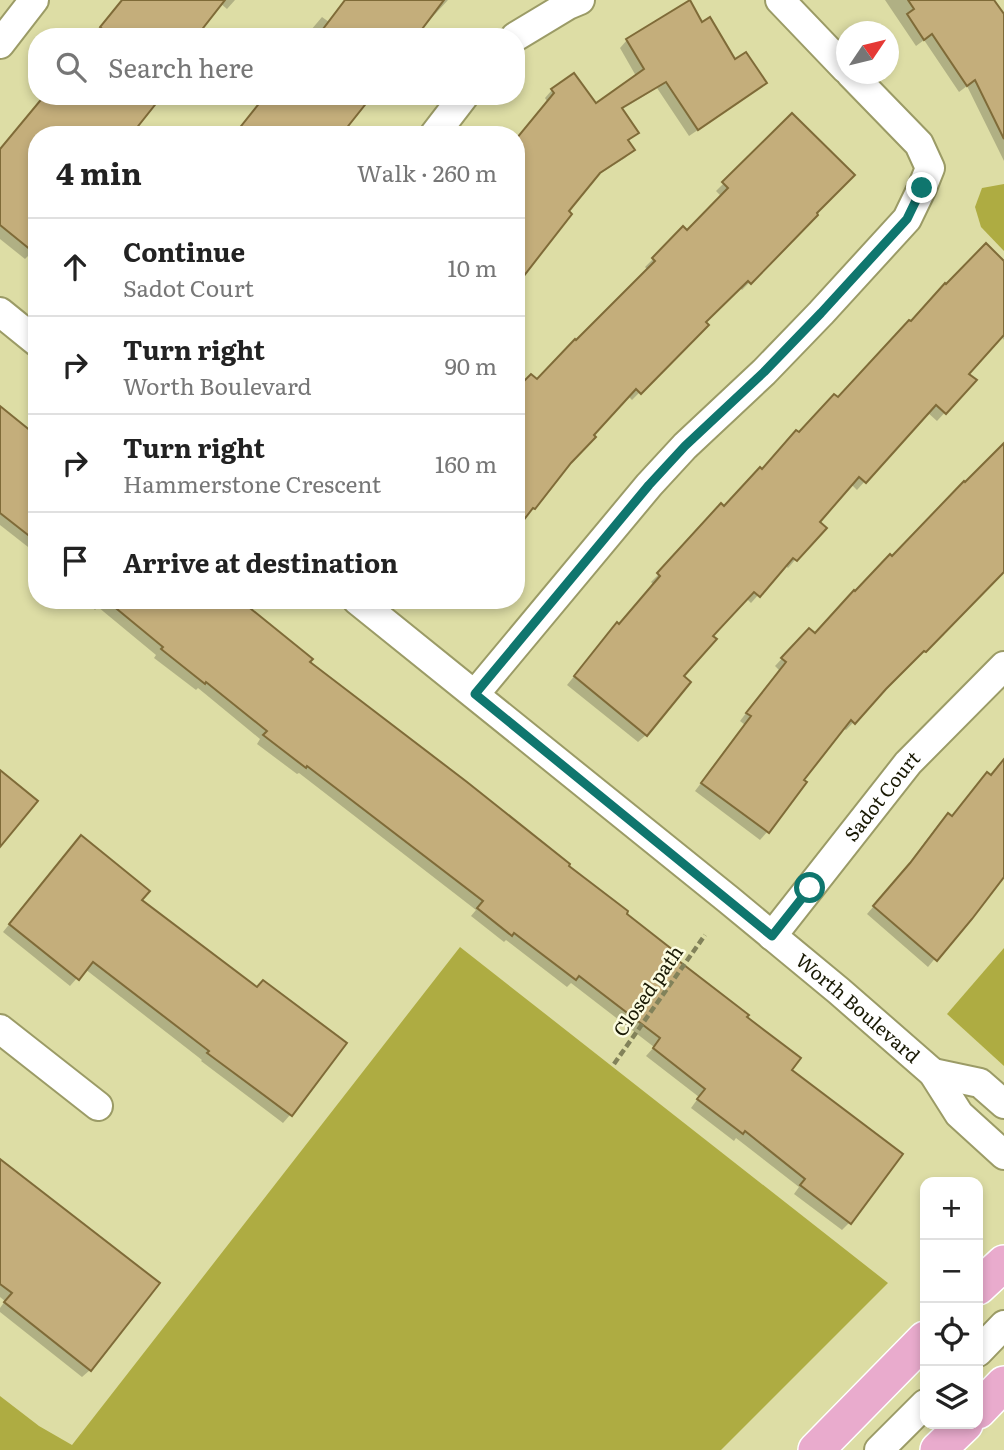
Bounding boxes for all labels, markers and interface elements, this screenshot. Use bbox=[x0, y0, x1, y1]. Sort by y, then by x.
north arrow bbox=[836, 21, 899, 84]
search box bbox=[28, 28, 525, 105]
text: Search here bbox=[108, 47, 254, 86]
icon: search bbox=[52, 48, 90, 86]
text: 4 min bbox=[56, 150, 142, 194]
text: Walk · 260 m bbox=[357, 155, 497, 189]
route end bbox=[906, 172, 937, 203]
text: Continue bbox=[123, 231, 245, 270]
icon: ahead bbox=[56, 248, 94, 286]
text: 10 m bbox=[447, 250, 497, 284]
text: Sadot Court bbox=[123, 270, 254, 304]
text: Turn right bbox=[123, 329, 265, 368]
icon: right bbox=[56, 346, 94, 384]
text: 90 m bbox=[445, 348, 497, 382]
text: Worth Boulevard bbox=[123, 368, 312, 402]
text: Turn right bbox=[123, 427, 265, 466]
icon: right bbox=[56, 444, 94, 482]
text: 160 m bbox=[435, 446, 497, 480]
text: Hammerstone Crescent bbox=[123, 466, 381, 500]
icon: arrive bbox=[56, 542, 94, 580]
text: Arrive at destination bbox=[123, 542, 398, 581]
street label: Sadot Court bbox=[837, 744, 926, 847]
route start bbox=[794, 872, 825, 903]
street label: Closed path bbox=[605, 939, 689, 1042]
street label: Worth Boulevard bbox=[790, 946, 927, 1069]
map controls bbox=[920, 1177, 983, 1429]
button: + bbox=[920, 1177, 983, 1240]
button: − bbox=[920, 1240, 983, 1303]
button: locate bbox=[920, 1303, 983, 1366]
button: layers bbox=[920, 1366, 983, 1429]

